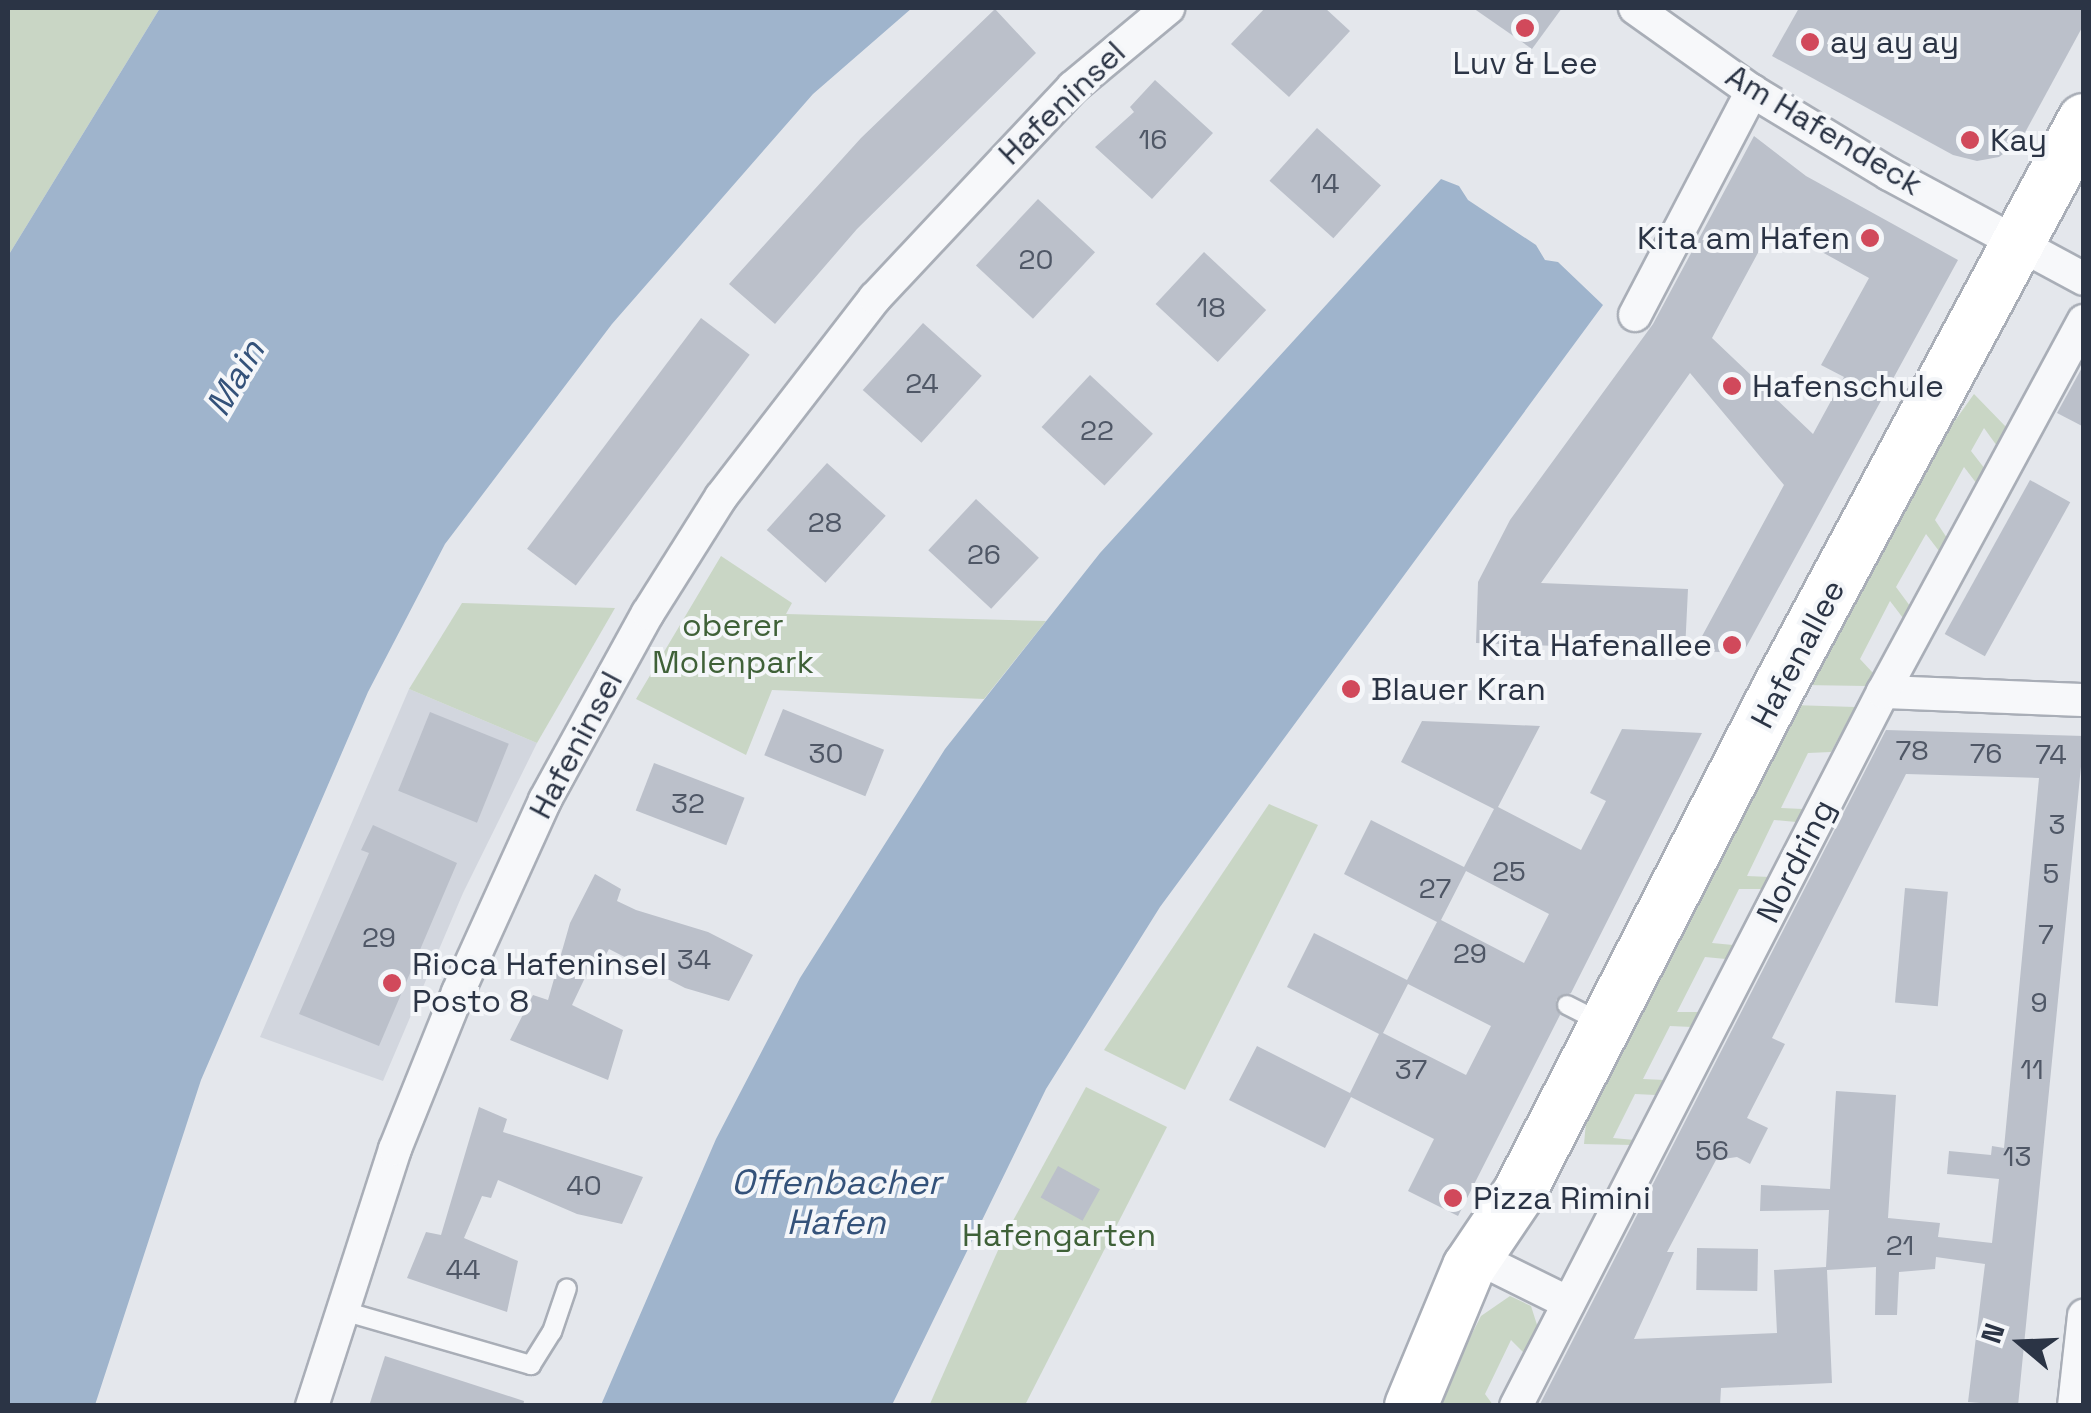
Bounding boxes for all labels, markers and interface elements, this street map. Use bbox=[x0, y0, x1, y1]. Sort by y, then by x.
marker: Luv & Lee bbox=[1514, 17, 1536, 39]
place label: ay ay ay bbox=[1830, 23, 1959, 61]
marker: ay ay ay bbox=[1799, 31, 1821, 53]
street label: Hafeninsel bbox=[991, 33, 1133, 173]
place label: Luv & Lee bbox=[1452, 44, 1598, 82]
street label: Am Hafendeck bbox=[1719, 56, 1929, 204]
place label: Kay bbox=[1990, 121, 2047, 159]
house number: 16 bbox=[1139, 122, 1167, 156]
marker: Kay bbox=[1959, 129, 1981, 151]
house number: 14 bbox=[1310, 166, 1340, 200]
place label: Kita am Hafen bbox=[1637, 219, 1850, 257]
marker: Kita am Hafen bbox=[1859, 227, 1881, 249]
house number: 20 bbox=[1019, 242, 1053, 276]
house number: 18 bbox=[1196, 290, 1226, 324]
water label: Main bbox=[197, 333, 273, 423]
house number: 24 bbox=[905, 366, 939, 400]
place label: Hafenschule bbox=[1752, 367, 1944, 405]
marker: Hafenschule bbox=[1721, 375, 1743, 397]
house number: 22 bbox=[1080, 413, 1114, 447]
house number: 28 bbox=[808, 505, 842, 539]
house number: 26 bbox=[967, 537, 1001, 571]
street label: Hafenallee bbox=[1743, 573, 1853, 735]
park label: oberer Molenpark bbox=[652, 607, 814, 682]
place label: Kita Hafenallee bbox=[1481, 626, 1712, 664]
marker: Kita Hafenallee bbox=[1721, 634, 1743, 656]
street label: Hafeninsel bbox=[521, 665, 631, 825]
place label: Blauer Kran bbox=[1371, 670, 1546, 708]
marker: Blauer Kran bbox=[1340, 678, 1362, 700]
house number: 78 bbox=[1895, 733, 1929, 767]
house number: 30 bbox=[809, 736, 843, 770]
house number: 76 bbox=[1970, 736, 2002, 770]
house number: 74 bbox=[2035, 737, 2067, 771]
house number: 32 bbox=[671, 786, 705, 820]
street label: Nordring bbox=[1749, 793, 1843, 929]
house number: 3 bbox=[2049, 807, 2065, 841]
house number: 25 bbox=[1492, 854, 1526, 888]
house number: 5 bbox=[2043, 856, 2059, 890]
house number: 27 bbox=[1419, 871, 1451, 905]
house number: 7 bbox=[2038, 917, 2054, 951]
house number: 29 bbox=[362, 920, 396, 954]
house number: 29 bbox=[1453, 936, 1487, 970]
house number: 34 bbox=[677, 942, 711, 976]
place label: Rioca Hafeninsel Posto 8 bbox=[412, 946, 667, 1021]
marker: Rioca Hafeninsel Posto 8 bbox=[381, 972, 403, 994]
house number: 9 bbox=[2030, 985, 2048, 1019]
house number: 37 bbox=[1395, 1052, 1427, 1086]
house number: 11 bbox=[2020, 1052, 2044, 1086]
house number: 56 bbox=[1695, 1133, 1729, 1167]
house number: 13 bbox=[2003, 1139, 2031, 1173]
water label: Offenbacher Hafen bbox=[731, 1161, 941, 1243]
house number: 40 bbox=[566, 1168, 602, 1202]
place label: Pizza Rimini bbox=[1473, 1179, 1651, 1217]
marker: Pizza Rimini bbox=[1442, 1187, 1464, 1209]
park label: Hafengarten bbox=[962, 1216, 1156, 1254]
house number: 21 bbox=[1886, 1228, 1914, 1262]
house number: 44 bbox=[446, 1252, 480, 1286]
north arrow bbox=[1971, 1293, 2071, 1393]
text: N bbox=[1973, 1319, 2013, 1348]

